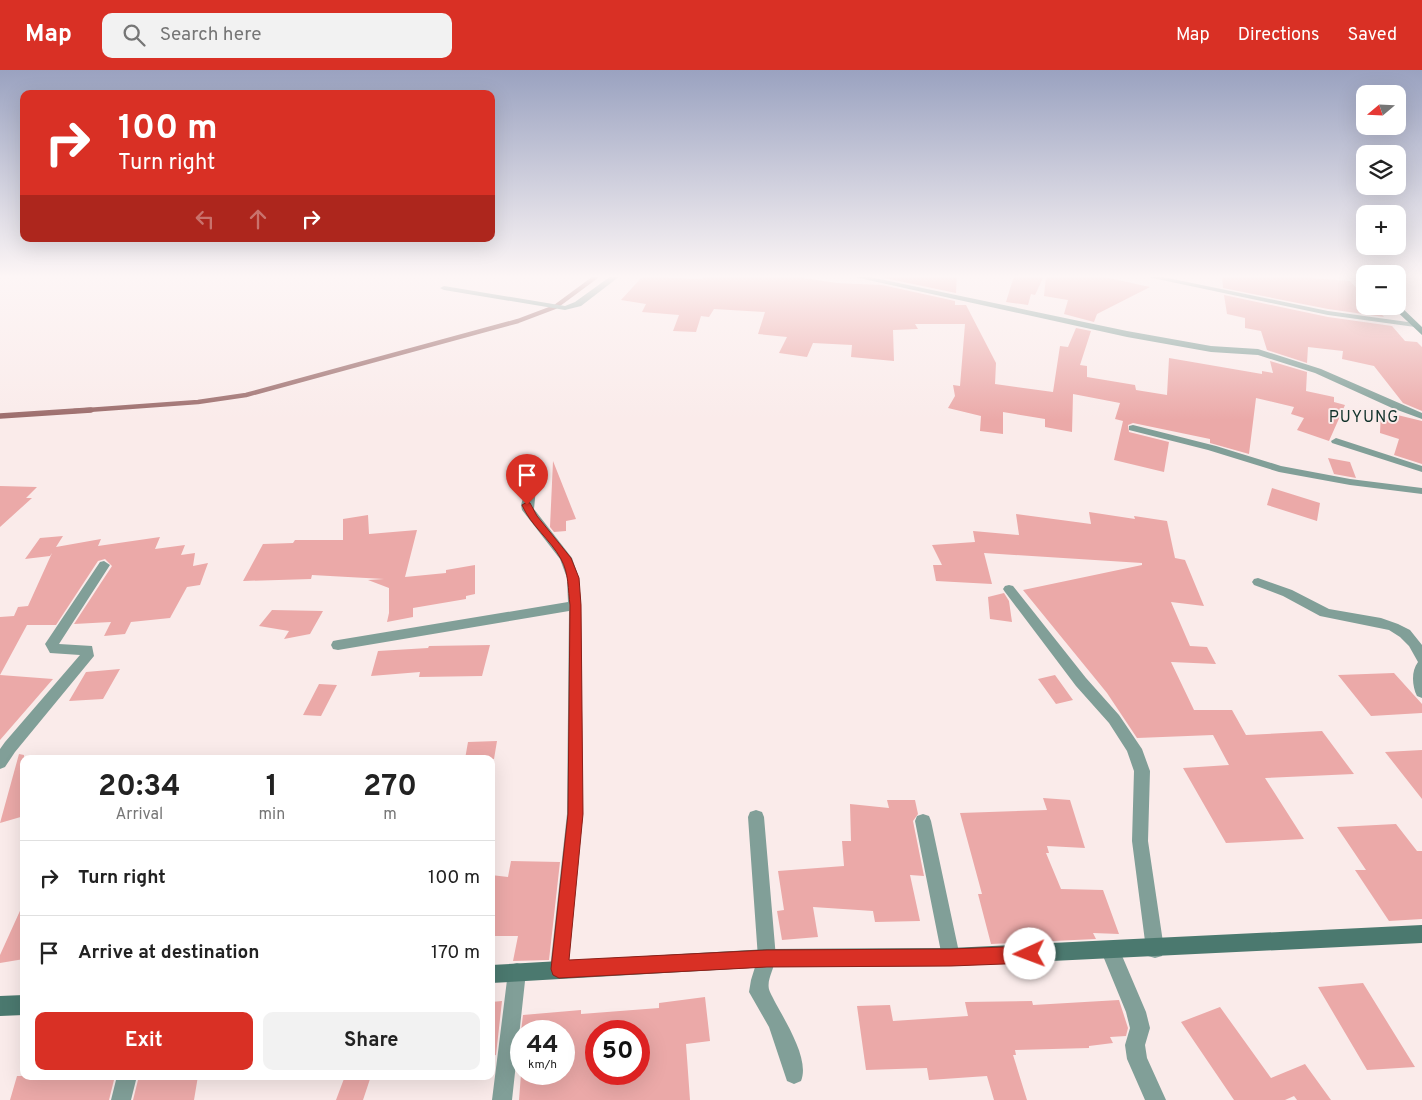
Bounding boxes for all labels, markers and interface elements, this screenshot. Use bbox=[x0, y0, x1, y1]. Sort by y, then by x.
search box bbox=[102, 13, 452, 58]
text: Map bbox=[25, 20, 72, 50]
icon: search bbox=[120, 21, 148, 49]
text: Search here bbox=[160, 23, 261, 47]
text: Map bbox=[1176, 24, 1210, 47]
text: Directions bbox=[1238, 24, 1320, 47]
text: Saved bbox=[1348, 24, 1397, 47]
north arrow bbox=[1356, 85, 1406, 135]
map controls bbox=[1356, 85, 1406, 315]
text: 100 m bbox=[118, 107, 218, 151]
icon: right bbox=[35, 110, 100, 175]
button: layers bbox=[1356, 145, 1406, 195]
text: Turn right bbox=[118, 150, 215, 177]
icon: left bbox=[191, 205, 219, 233]
icon: ahead bbox=[244, 205, 272, 233]
icon: right bbox=[297, 205, 325, 233]
button: + bbox=[1356, 205, 1406, 255]
button: − bbox=[1356, 265, 1406, 315]
district label: PUYUNG bbox=[1329, 408, 1399, 428]
pin bbox=[506, 454, 548, 505]
icon: arrive bbox=[513, 461, 541, 489]
text: 20:34 bbox=[98, 769, 181, 806]
text: 1 bbox=[266, 769, 278, 806]
text: 270 bbox=[363, 769, 417, 806]
text: Arrival bbox=[115, 805, 163, 825]
text: min bbox=[259, 805, 285, 825]
text: m bbox=[383, 805, 397, 825]
icon: right bbox=[35, 864, 63, 892]
text: Turn right bbox=[78, 866, 166, 890]
text: 100 m bbox=[428, 866, 480, 890]
position arrow bbox=[1003, 927, 1055, 979]
icon: arrive bbox=[35, 939, 63, 967]
text: Arrive at destination bbox=[78, 941, 259, 965]
text: 170 m bbox=[431, 941, 480, 965]
button: Exit bbox=[35, 1012, 253, 1070]
button: Share bbox=[263, 1012, 480, 1070]
speed limit sign: 50 bbox=[585, 1020, 650, 1085]
text: 44 bbox=[526, 1030, 559, 1062]
text: km/h bbox=[528, 1057, 557, 1073]

